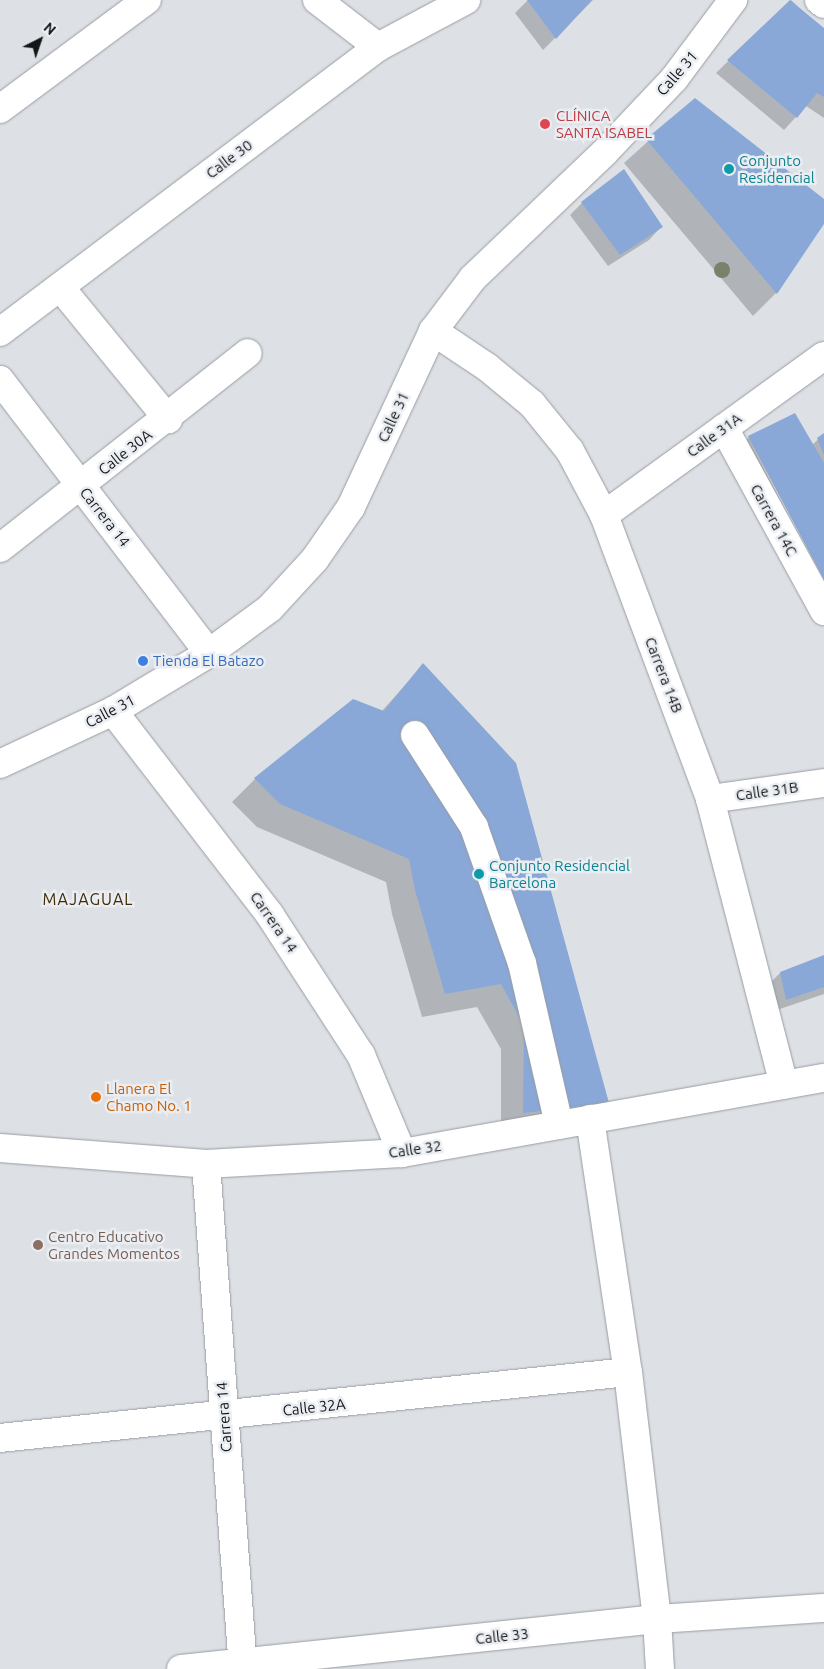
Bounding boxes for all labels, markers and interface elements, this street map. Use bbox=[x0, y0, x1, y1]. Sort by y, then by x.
north arrow bbox=[15, 15, 65, 65]
text: N bbox=[41, 19, 59, 38]
street label: Calle 31 bbox=[653, 47, 701, 99]
place label: CLÍNICA SANTA ISABEL bbox=[556, 106, 652, 141]
marker: CLÍNICA SANTA ISABEL bbox=[538, 117, 552, 131]
street label: Calle 30 bbox=[202, 136, 256, 182]
place label: Conjunto Residencial bbox=[739, 151, 815, 186]
marker: Conjunto Residencial bbox=[723, 163, 735, 175]
street label: Calle 31 bbox=[374, 389, 412, 445]
street label: Calle 31A bbox=[683, 409, 745, 461]
street label: Calle 30A bbox=[95, 425, 155, 479]
street label: Carrera 14C bbox=[747, 481, 801, 559]
street label: Carrera 14 bbox=[76, 484, 134, 550]
street label: Carrera 14B bbox=[641, 635, 687, 715]
place label: Tienda El Batazo bbox=[153, 652, 264, 670]
marker: Tienda El Batazo bbox=[137, 655, 149, 667]
street label: Calle 31 bbox=[82, 691, 138, 731]
street label: Calle 31B bbox=[735, 778, 799, 804]
place label: Conjunto Residencial Barcelona bbox=[489, 856, 630, 891]
marker: Conjunto Residencial Barcelona bbox=[473, 868, 485, 880]
street label: Carrera 14 bbox=[246, 888, 302, 956]
district label: MAJAGUAL bbox=[42, 889, 134, 909]
place label: Llanera El Chamo No. 1 bbox=[106, 1079, 192, 1114]
marker: Llanera El Chamo No. 1 bbox=[90, 1091, 102, 1103]
street label: Calle 32 bbox=[387, 1136, 443, 1162]
place label: Centro Educativo Grandes Momentos bbox=[48, 1227, 180, 1262]
marker: Centro Educativo Grandes Momentos bbox=[32, 1239, 44, 1251]
street label: Carrera 14 bbox=[213, 1381, 235, 1453]
street label: Calle 32A bbox=[282, 1395, 346, 1419]
street label: Calle 33 bbox=[474, 1624, 530, 1648]

